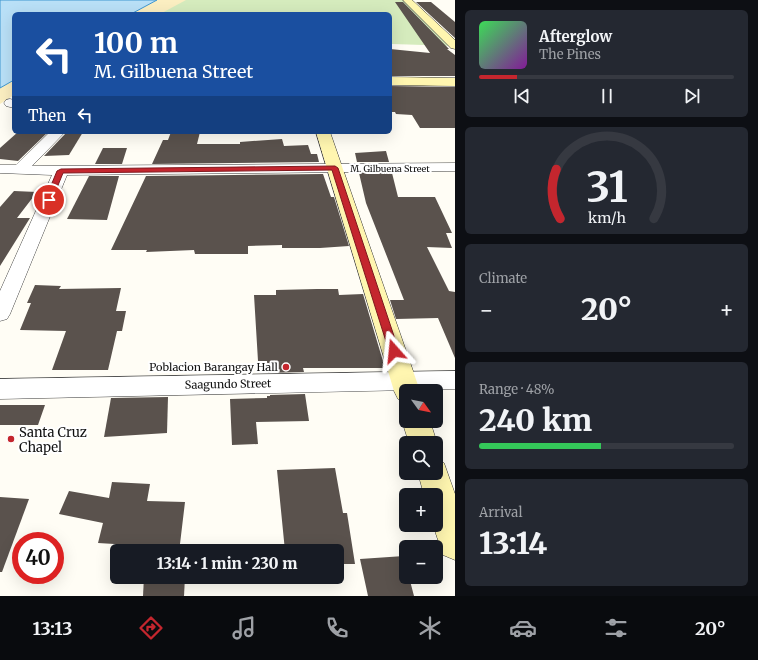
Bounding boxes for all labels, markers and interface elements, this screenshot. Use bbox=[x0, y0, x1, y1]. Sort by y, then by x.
text: 100 m bbox=[94, 25, 178, 61]
text: Afterglow bbox=[539, 27, 612, 46]
icon: left bbox=[28, 28, 80, 80]
text: The Pines bbox=[539, 46, 601, 63]
text: M. Gilbuena Street bbox=[94, 60, 253, 83]
icon: previous bbox=[511, 85, 533, 107]
icon: pause bbox=[596, 85, 618, 107]
icon: next bbox=[681, 85, 703, 107]
icon: left bbox=[74, 104, 96, 126]
text: Then bbox=[28, 106, 66, 125]
text: 31 bbox=[586, 161, 627, 213]
street label: M. Gilbuena Street bbox=[350, 163, 430, 174]
pin bbox=[32, 183, 66, 217]
icon: arrive bbox=[38, 189, 60, 211]
text: km/h bbox=[588, 208, 626, 226]
text: Climate bbox=[479, 270, 527, 287]
text: 20° bbox=[581, 290, 632, 328]
text: − bbox=[479, 296, 494, 324]
text: + bbox=[719, 296, 734, 324]
position arrow bbox=[373, 330, 415, 372]
place label: Poblacion Barangay Hall bbox=[149, 360, 279, 374]
marker: Poblacion Barangay Hall bbox=[281, 362, 291, 372]
street label: Saagundo Street bbox=[185, 376, 272, 392]
text: Range · 48% bbox=[479, 381, 555, 398]
north arrow bbox=[399, 384, 443, 428]
map controls bbox=[399, 384, 443, 584]
text: 240 km bbox=[479, 401, 592, 439]
place label: Santa Cruz Chapel bbox=[19, 424, 87, 456]
marker: Santa Cruz Chapel bbox=[6, 434, 16, 444]
button: search bbox=[399, 436, 443, 480]
button: + bbox=[399, 488, 443, 532]
text: Arrival bbox=[479, 504, 522, 521]
text: 13:14 bbox=[479, 524, 547, 562]
speed limit sign: 40 bbox=[12, 532, 64, 584]
button: − bbox=[399, 540, 443, 584]
text: 13:14 · 1 min · 230 m bbox=[157, 554, 297, 573]
icon: directions bbox=[137, 614, 165, 642]
icon: music bbox=[230, 614, 258, 642]
icon: phone bbox=[323, 614, 351, 642]
icon: climate bbox=[416, 614, 444, 642]
icon: car bbox=[509, 614, 537, 642]
icon: filters bbox=[602, 614, 630, 642]
text: 13:13 bbox=[32, 617, 72, 640]
text: 20° bbox=[695, 617, 726, 640]

